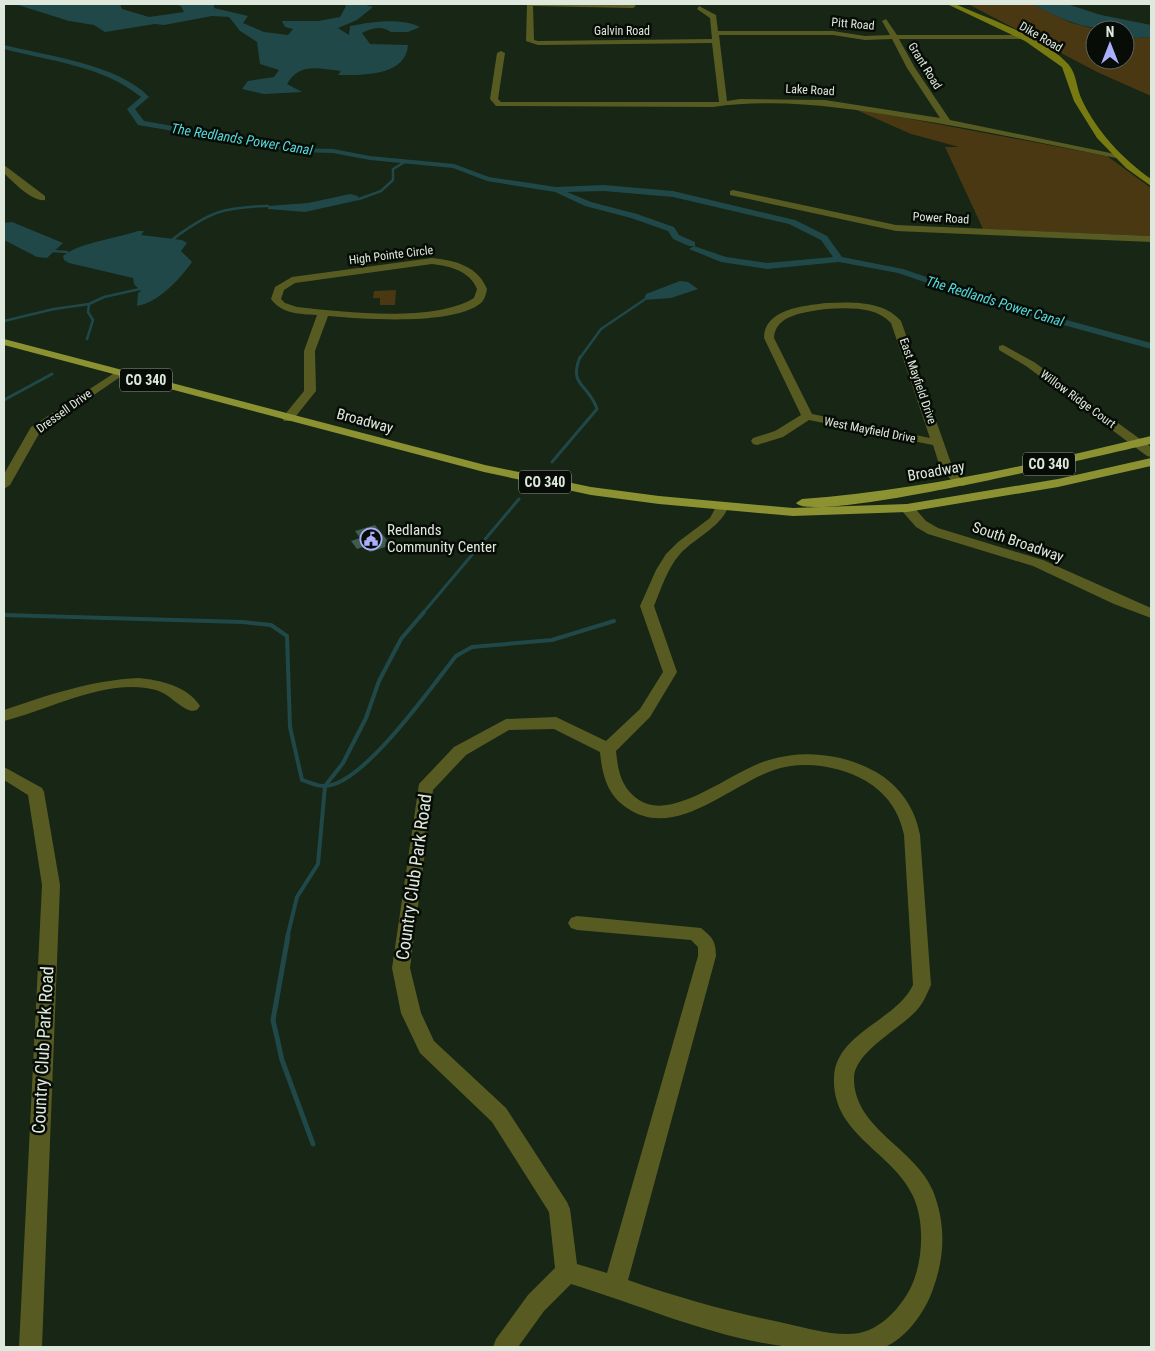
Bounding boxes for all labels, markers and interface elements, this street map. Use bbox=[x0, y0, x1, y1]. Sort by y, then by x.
street label: Pitt Road bbox=[831, 15, 875, 33]
street label: Dike Road bbox=[1017, 19, 1065, 55]
north arrow bbox=[1085, 20, 1135, 70]
street label: Galvin Road bbox=[594, 24, 650, 38]
text: N bbox=[1106, 24, 1114, 40]
street label: Grant Road bbox=[905, 40, 945, 92]
street label: Lake Road bbox=[785, 82, 835, 98]
water label: The Redlands Power Canal bbox=[170, 120, 315, 158]
street label: Power Road bbox=[912, 210, 970, 226]
street label: High Pointe Circle bbox=[348, 243, 434, 267]
water label: The Redlands Power Canal bbox=[924, 272, 1067, 330]
street label: East Mayfield Drive bbox=[897, 336, 939, 426]
street label: Willow Ridge Court bbox=[1038, 367, 1119, 431]
road number: CO 340 bbox=[120, 368, 172, 392]
street label: Dressell Drive bbox=[34, 386, 95, 436]
street label: Broadway bbox=[335, 405, 395, 437]
street label: West Mayfield Drive bbox=[823, 414, 917, 446]
road number: CO 340 bbox=[1023, 452, 1075, 476]
street label: Broadway bbox=[906, 457, 966, 485]
road number: CO 340 bbox=[519, 471, 571, 494]
street label: South Broadway bbox=[970, 518, 1066, 566]
place label: Redlands Community Center bbox=[387, 521, 497, 556]
public building icon: Redlands Community Center bbox=[359, 527, 383, 551]
street label: Country Club Park Road bbox=[391, 792, 436, 961]
street label: Country Club Park Road bbox=[28, 966, 57, 1134]

